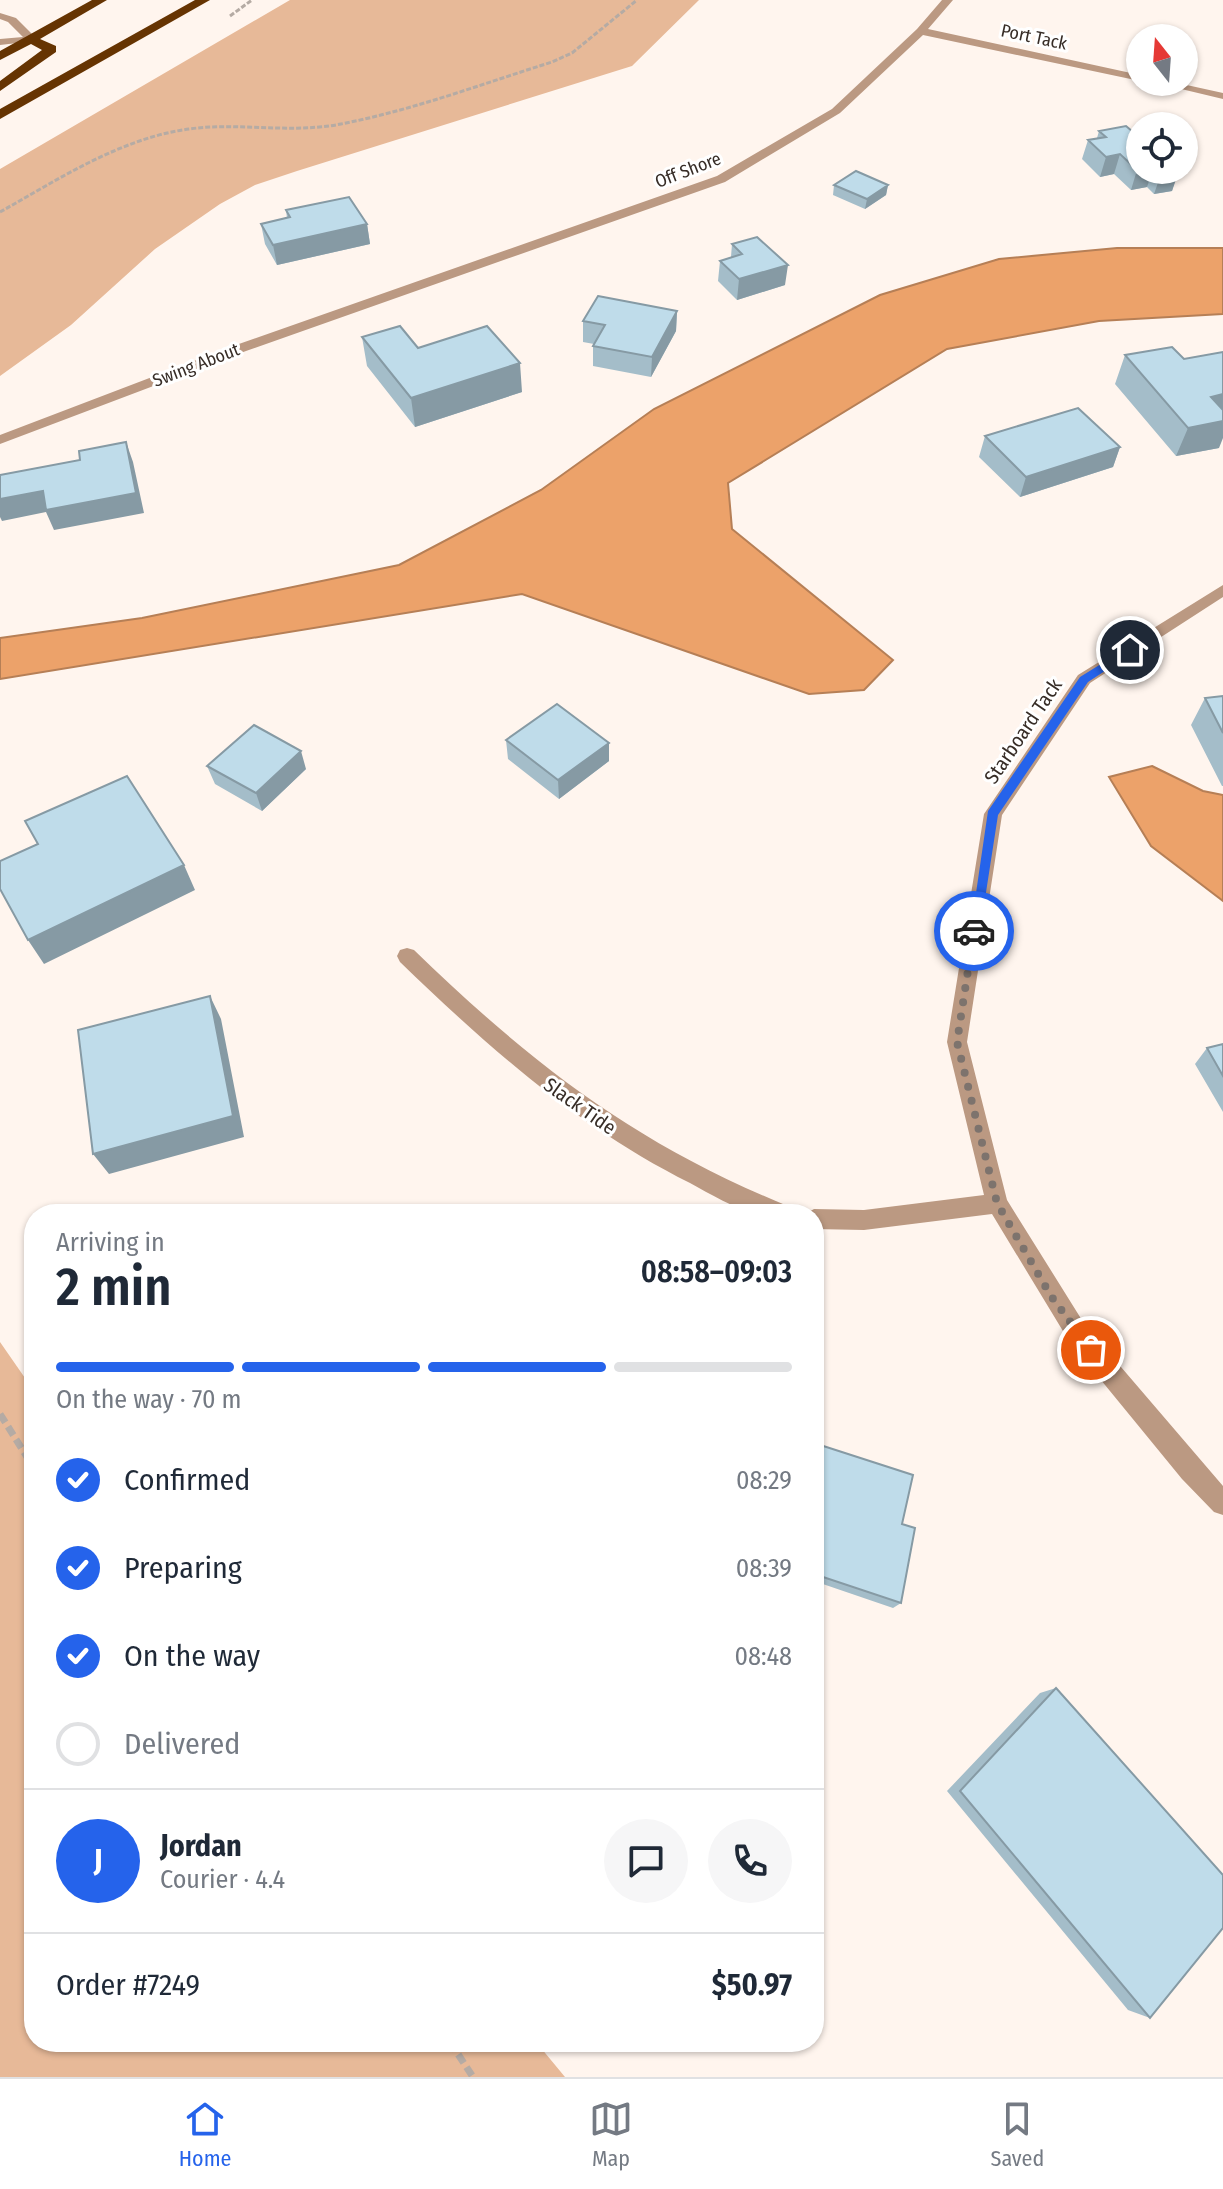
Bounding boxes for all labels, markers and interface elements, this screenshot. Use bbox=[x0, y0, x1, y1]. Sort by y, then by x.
street label: Port Tack bbox=[999, 19, 1070, 55]
north arrow bbox=[1126, 24, 1198, 96]
map controls bbox=[1126, 24, 1198, 184]
button: locate bbox=[1126, 112, 1198, 184]
street label: Off Shore bbox=[652, 147, 724, 193]
street label: Swing About bbox=[149, 338, 243, 392]
pin bbox=[1096, 616, 1164, 684]
icon: home bbox=[1108, 628, 1152, 672]
street label: Starboard Tack bbox=[979, 673, 1067, 788]
courier bbox=[934, 891, 1014, 971]
icon: car bbox=[952, 909, 996, 953]
street label: Slack Tide bbox=[539, 1073, 621, 1139]
text: Arriving in bbox=[56, 1227, 165, 1258]
text: 08:58–09:03 bbox=[641, 1254, 792, 1290]
text: 2 min bbox=[56, 1256, 172, 1319]
pin bbox=[1057, 1316, 1125, 1384]
icon: bag bbox=[1069, 1328, 1113, 1372]
text: On the way · 70 m bbox=[56, 1384, 242, 1415]
icon: check bbox=[56, 1458, 100, 1502]
text: Confirmed bbox=[124, 1462, 250, 1498]
text: 08:29 bbox=[736, 1465, 792, 1496]
icon: check bbox=[56, 1546, 100, 1590]
text: Preparing bbox=[124, 1550, 242, 1586]
text: 08:39 bbox=[736, 1553, 792, 1584]
icon: check bbox=[56, 1634, 100, 1678]
text: On the way bbox=[124, 1638, 260, 1674]
text: 08:48 bbox=[734, 1641, 792, 1672]
text: Delivered bbox=[124, 1726, 240, 1762]
button: chat bbox=[604, 1819, 688, 1903]
button: phone bbox=[708, 1819, 792, 1903]
text: Jordan bbox=[160, 1828, 242, 1864]
text: J bbox=[94, 1843, 102, 1879]
text: Courier · 4.4 bbox=[160, 1864, 285, 1895]
text: Order #7249 bbox=[56, 1967, 200, 2003]
text: $50.97 bbox=[712, 1967, 792, 2003]
tab: Home bbox=[179, 2097, 231, 2172]
tab: Map bbox=[589, 2097, 633, 2172]
tab: Saved bbox=[990, 2097, 1044, 2172]

